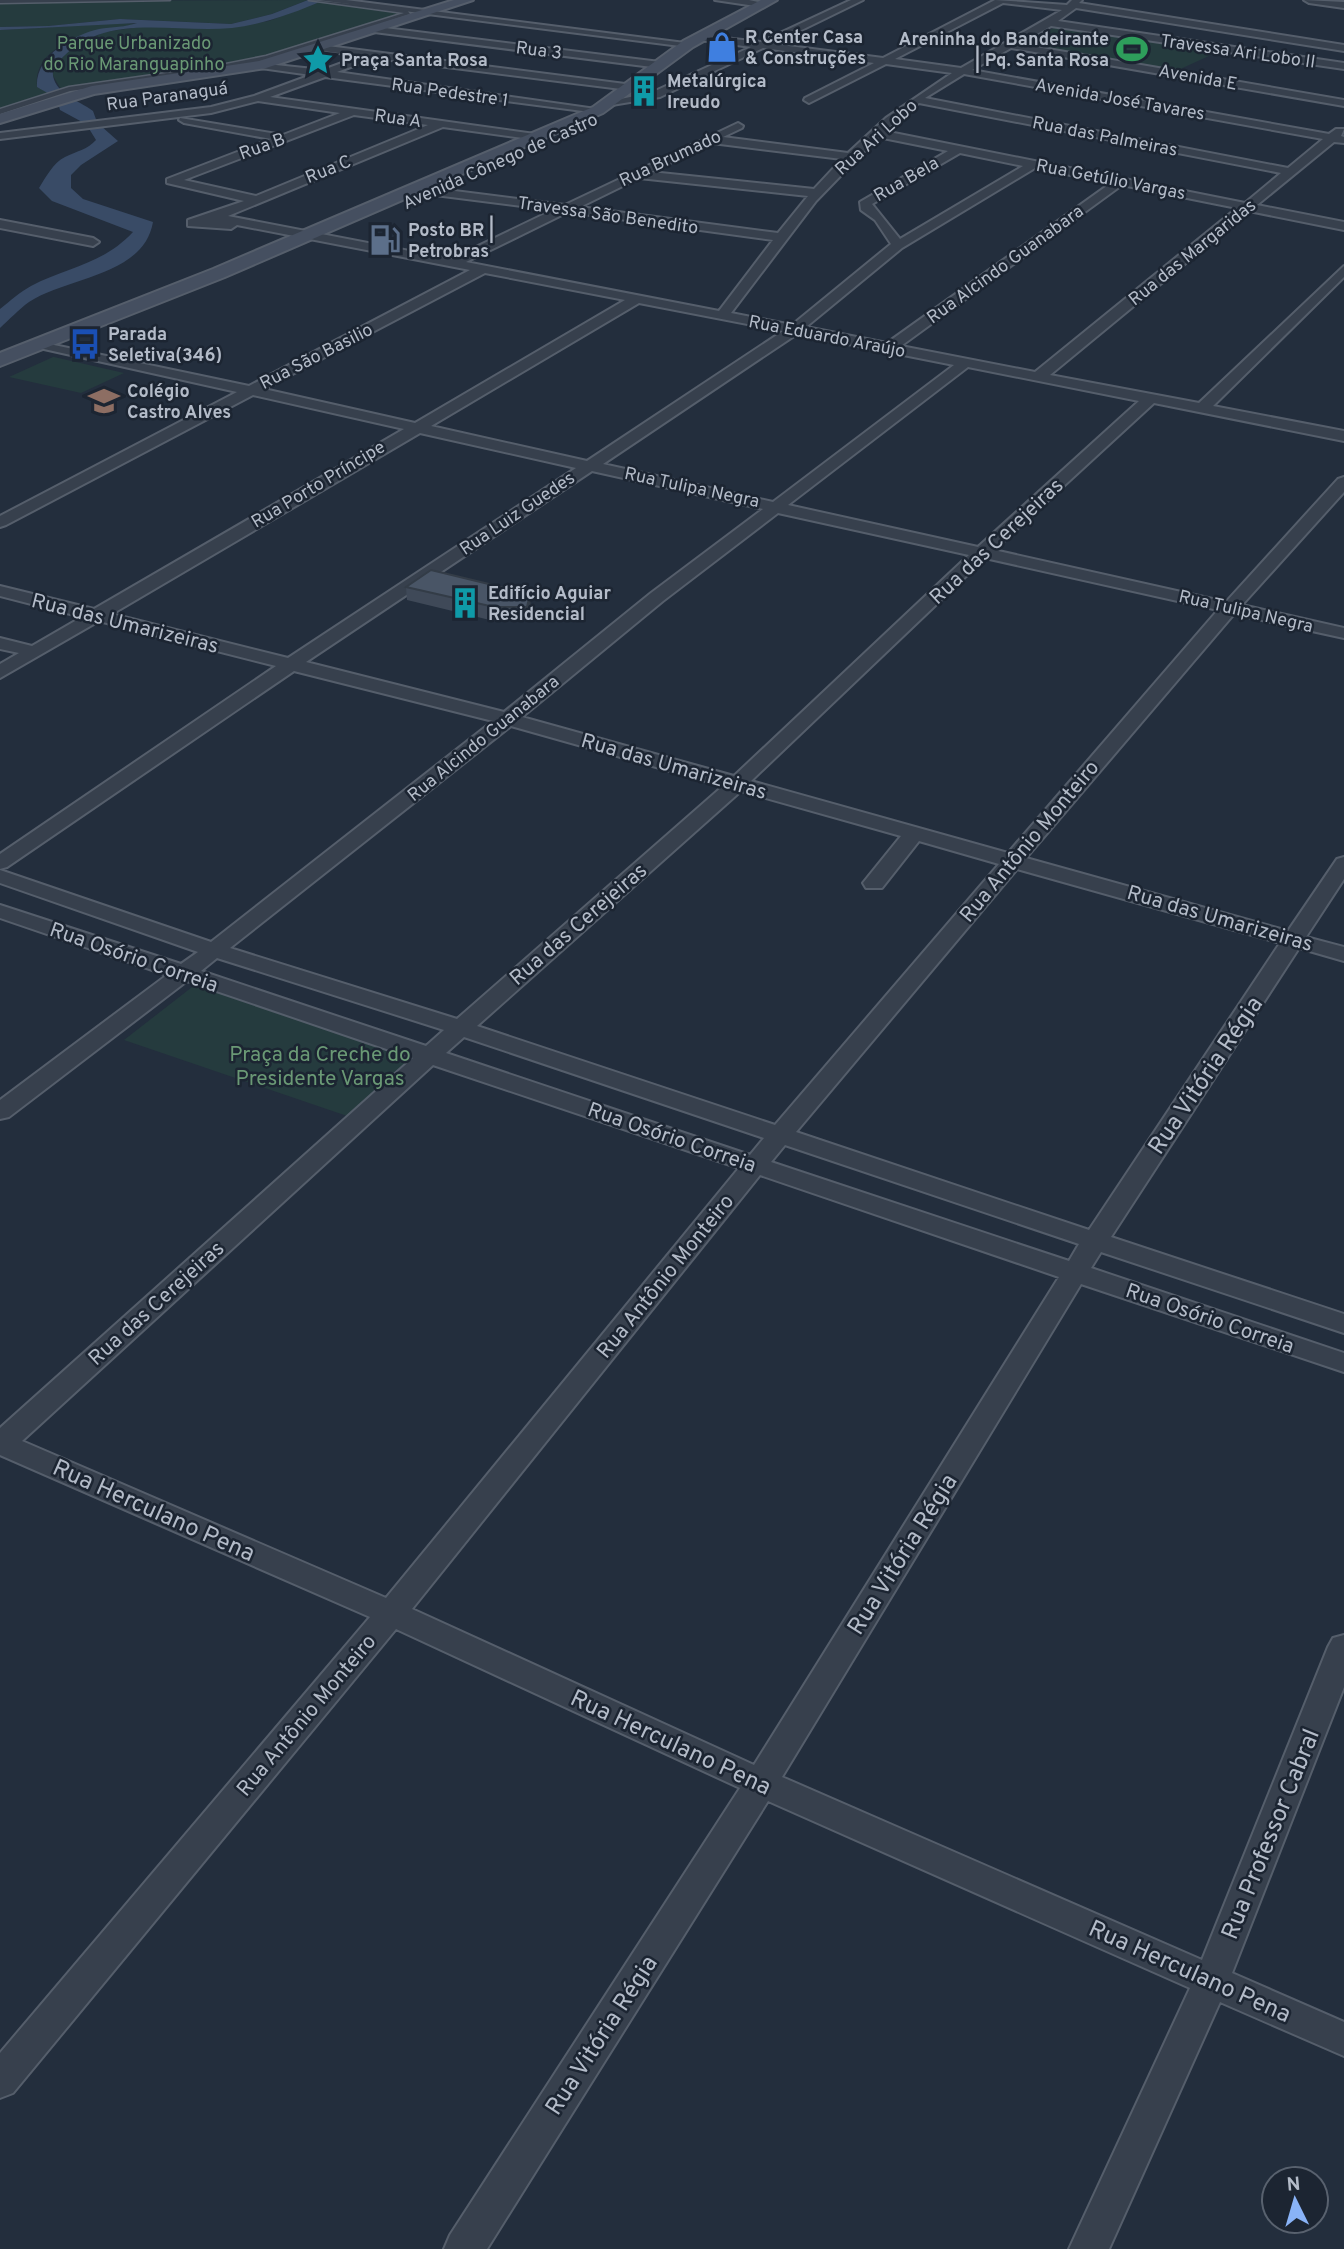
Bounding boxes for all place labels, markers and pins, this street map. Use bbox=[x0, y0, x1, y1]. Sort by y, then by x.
place label: R Center Casa & Construções bbox=[745, 27, 866, 71]
place label: Areninha do Bandeirante | Pq. Santa Rosa bbox=[899, 29, 1109, 73]
shop icon: R Center Casa & Construções bbox=[705, 30, 739, 64]
sports icon: Areninha do Bandeirante | Pq. Santa Rosa bbox=[1115, 32, 1149, 66]
place icon: Praça Santa Rosa bbox=[301, 43, 335, 77]
place label: Praça Santa Rosa bbox=[341, 50, 488, 73]
place label: Metalúrgica Ireudo bbox=[667, 71, 767, 115]
building icon: Metalúrgica Ireudo bbox=[627, 74, 661, 108]
place label: Posto BR | Petrobras bbox=[408, 215, 494, 264]
fuel station icon: Posto BR | Petrobras bbox=[368, 223, 402, 257]
place label: Parada Seletiva(346) bbox=[108, 324, 222, 368]
bus stop icon: Parada Seletiva(346) bbox=[68, 327, 102, 361]
place label: Colégio Castro Alves bbox=[127, 381, 231, 425]
school or university icon: Colégio Castro Alves bbox=[87, 384, 121, 418]
place label: Edifício Aguiar Residencial bbox=[488, 583, 612, 627]
building icon: Edifício Aguiar Residencial bbox=[448, 586, 482, 620]

